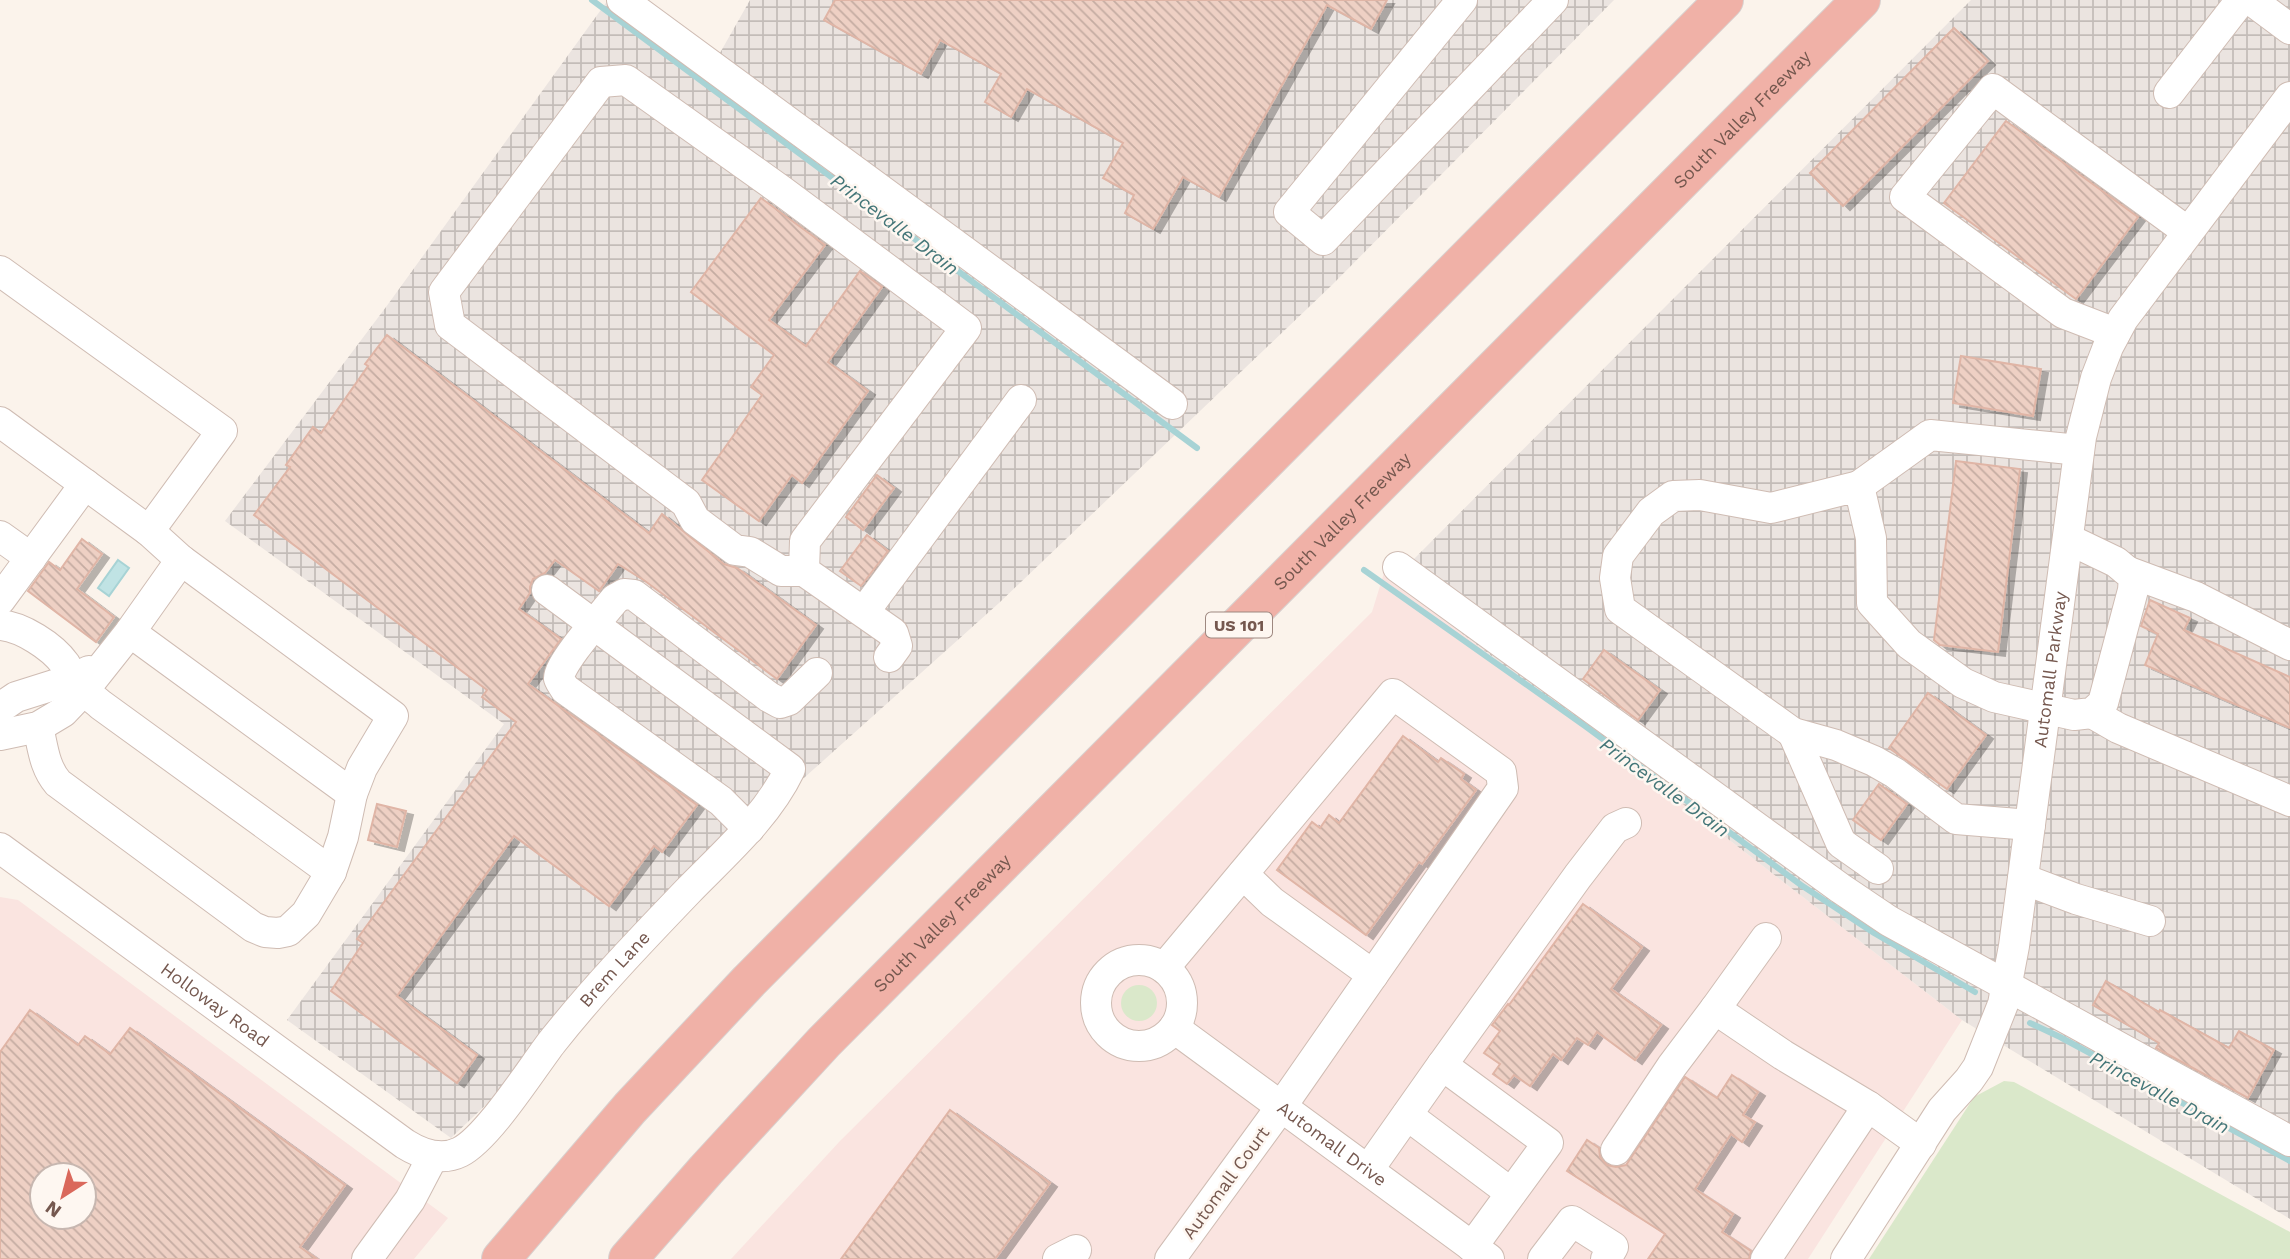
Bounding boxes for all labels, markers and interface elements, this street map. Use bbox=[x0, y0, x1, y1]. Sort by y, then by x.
street label: South Valley Freeway bbox=[1669, 45, 1815, 192]
water label: Princevalle Drain bbox=[826, 169, 963, 280]
street label: South Valley Freeway bbox=[1269, 447, 1415, 594]
street label: Automall Parkway bbox=[2029, 589, 2071, 749]
road number: US 101 bbox=[1206, 612, 1272, 638]
water label: Princevalle Drain bbox=[1596, 733, 1734, 842]
street label: South Valley Freeway bbox=[869, 849, 1015, 996]
street label: Brem Lane bbox=[575, 927, 654, 1011]
street label: Holloway Road bbox=[157, 958, 273, 1051]
water label: Princevalle Drain bbox=[2086, 1046, 2233, 1139]
street label: Automall Drive bbox=[1274, 1097, 1391, 1190]
street label: Automall Court bbox=[1178, 1122, 1274, 1243]
north arrow bbox=[28, 1161, 98, 1231]
text: N bbox=[41, 1196, 66, 1223]

